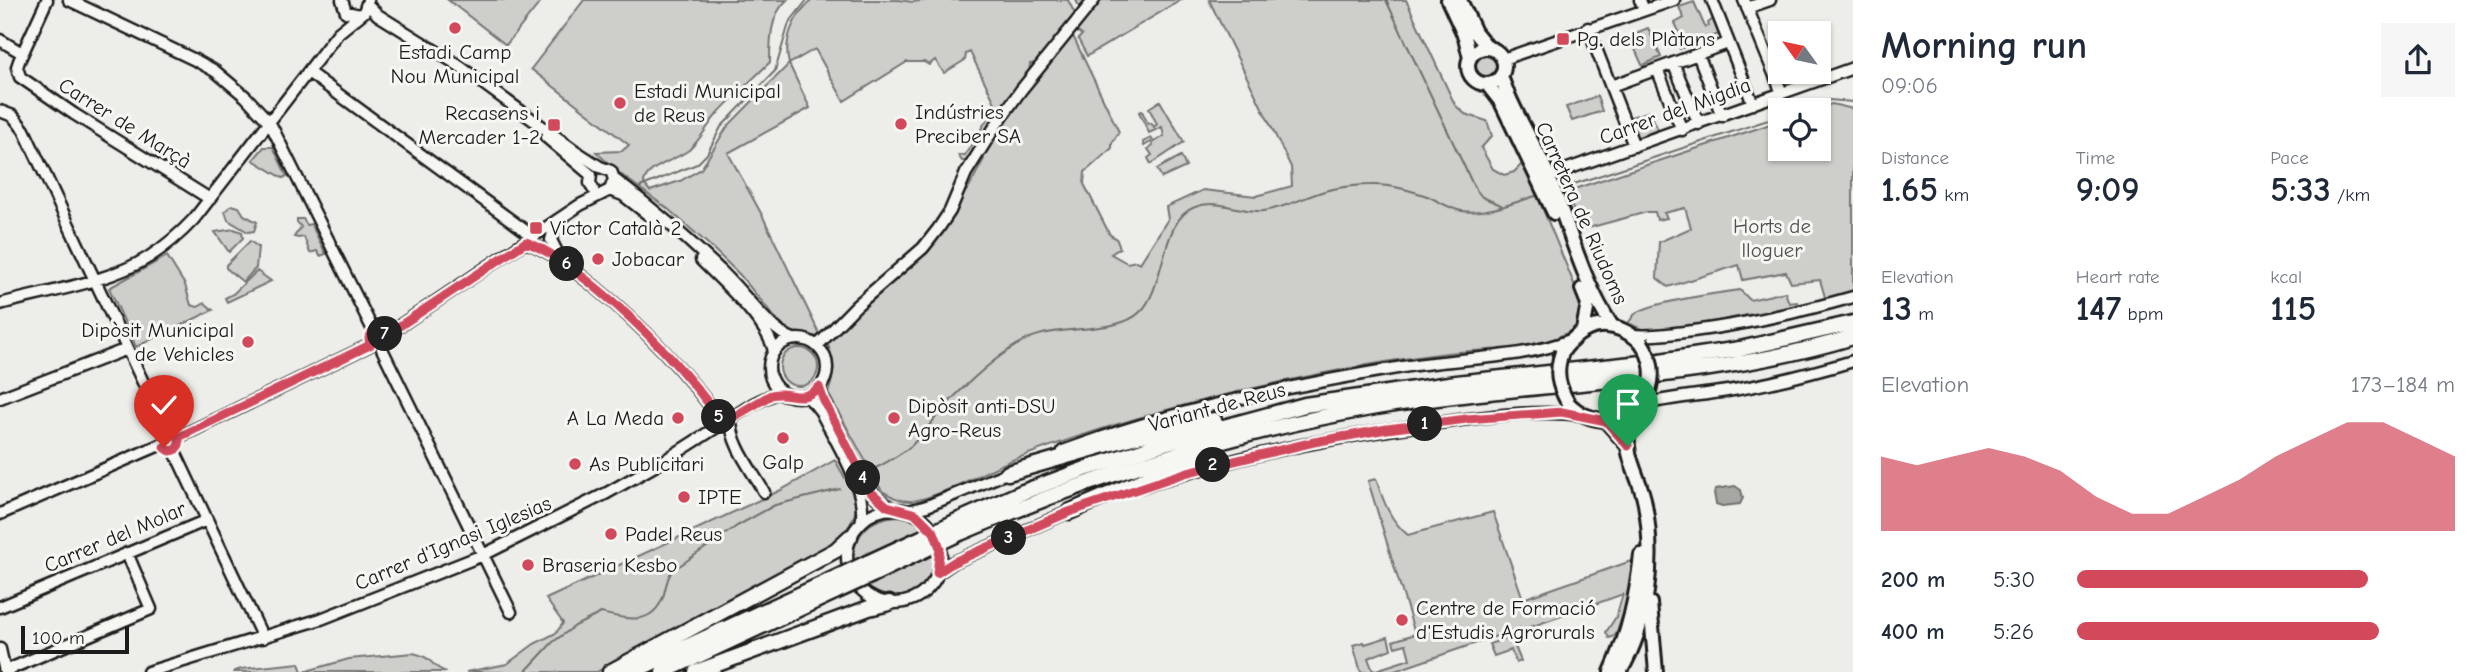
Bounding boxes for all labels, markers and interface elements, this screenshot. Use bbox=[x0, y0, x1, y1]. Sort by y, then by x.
marker: Estadi Camp Nou Municipal bbox=[447, 20, 463, 36]
north arrow bbox=[1768, 21, 1830, 84]
map controls bbox=[1768, 21, 1831, 161]
button: share bbox=[2381, 23, 2455, 97]
text: Morning run bbox=[1881, 24, 2087, 68]
place label: Pg. dels Plàtans bbox=[1577, 27, 1715, 51]
marker: Pg. dels Plàtans bbox=[1555, 31, 1571, 47]
place label: Estadi Camp Nou Municipal bbox=[391, 40, 519, 88]
street label: Carrer del Migdia bbox=[1596, 72, 1754, 150]
text: 09:06 bbox=[1881, 72, 1938, 99]
street label: Carrer de Marçà bbox=[54, 73, 196, 173]
place label: Estadi Municipal de Reus bbox=[634, 79, 781, 127]
marker: Estadi Municipal de Reus bbox=[612, 95, 628, 111]
button: locate bbox=[1768, 98, 1831, 161]
place label: Indústries Preciber SA bbox=[915, 100, 1021, 148]
place label: Recasens i Mercader 1-2 bbox=[418, 101, 540, 149]
marker: Indústries Preciber SA bbox=[893, 116, 909, 132]
marker: Recasens i Mercader 1-2 bbox=[546, 117, 562, 133]
street label: Carretera de Riudoms bbox=[1531, 118, 1633, 308]
text: Distance bbox=[1881, 147, 1949, 169]
text: Time bbox=[2076, 147, 2115, 169]
text: Pace bbox=[2270, 147, 2309, 169]
text: 1.65 bbox=[1881, 169, 1938, 210]
text: 9:09 bbox=[2076, 169, 2140, 210]
text: 5:33 bbox=[2270, 169, 2331, 210]
text: km bbox=[1938, 184, 1969, 206]
text: /km bbox=[2331, 184, 2370, 206]
park label: Horts de lloguer bbox=[1733, 214, 1811, 262]
place label: Victor Català 2 bbox=[550, 216, 681, 240]
marker: Victor Català 2 bbox=[528, 220, 544, 236]
pin: 6 bbox=[550, 246, 584, 282]
place label: Jobacar bbox=[612, 247, 685, 271]
marker: Jobacar bbox=[590, 251, 606, 267]
text: 6 bbox=[562, 252, 571, 274]
text: Elevation bbox=[1881, 266, 1954, 288]
text: Heart rate bbox=[2076, 266, 2159, 288]
text: kcal bbox=[2270, 266, 2302, 288]
text: 13 bbox=[1881, 288, 1912, 329]
text: 147 bbox=[2076, 288, 2121, 329]
text: 115 bbox=[2270, 288, 2316, 329]
text: m bbox=[1912, 303, 1934, 325]
text: bpm bbox=[2121, 303, 2164, 325]
pin: 7 bbox=[368, 316, 402, 352]
place label: Dipòsit Municipal de Vehicles bbox=[81, 318, 234, 366]
text: 7 bbox=[380, 322, 389, 344]
marker: Dipòsit Municipal de Vehicles bbox=[240, 334, 256, 350]
text: Elevation bbox=[1881, 371, 1969, 398]
text: 173–184 m bbox=[2351, 371, 2455, 398]
pin bbox=[1598, 374, 1658, 446]
pin bbox=[134, 375, 194, 447]
street label: Variant de Reus bbox=[1146, 377, 1288, 437]
icon: arrive bbox=[1609, 385, 1647, 423]
icon: check bbox=[145, 386, 183, 424]
place label: Dipòsit anti-DSU Agro-Reus bbox=[908, 394, 1056, 442]
pin: 5 bbox=[702, 400, 736, 434]
text: 5 bbox=[713, 405, 724, 427]
place label: A La Meda bbox=[567, 406, 664, 430]
pin: 1 bbox=[1408, 406, 1442, 442]
marker: A La Meda bbox=[670, 410, 686, 426]
marker: Dipòsit anti-DSU Agro-Reus bbox=[886, 410, 902, 426]
text: 1 bbox=[1421, 412, 1428, 434]
marker: Galp bbox=[775, 430, 791, 446]
pin: 2 bbox=[1196, 448, 1230, 482]
place label: Galp bbox=[762, 450, 804, 474]
place label: As Publicitari bbox=[589, 452, 704, 476]
text: 2 bbox=[1208, 453, 1217, 475]
marker: As Publicitari bbox=[567, 456, 583, 472]
pin: 4 bbox=[846, 461, 880, 496]
text: 4 bbox=[858, 466, 867, 488]
place label: IPTE bbox=[698, 485, 742, 509]
marker: IPTE bbox=[676, 489, 692, 505]
street label: Carrer d'Ignasi Iglesias bbox=[351, 491, 555, 595]
street label: Carrer del Molar bbox=[41, 496, 190, 578]
pin: 3 bbox=[992, 520, 1026, 556]
place label: Padel Reus bbox=[625, 522, 722, 546]
marker: Padel Reus bbox=[603, 526, 619, 542]
text: 3 bbox=[1004, 526, 1013, 548]
place label: Braseria Kesbo bbox=[542, 553, 677, 577]
marker: Braseria Kesbo bbox=[520, 557, 536, 573]
text: 200 m bbox=[1881, 566, 1945, 593]
text: 5:30 bbox=[1993, 566, 2035, 593]
place label: Centre de Formació d'Estudis Agrorurals bbox=[1416, 596, 1596, 644]
marker: Centre de Formació d'Estudis Agrorurals bbox=[1394, 612, 1410, 628]
text: 400 m bbox=[1881, 618, 1945, 645]
text: 5:26 bbox=[1993, 618, 2034, 645]
scale bar bbox=[21, 623, 130, 655]
text: 100 m bbox=[32, 627, 85, 649]

